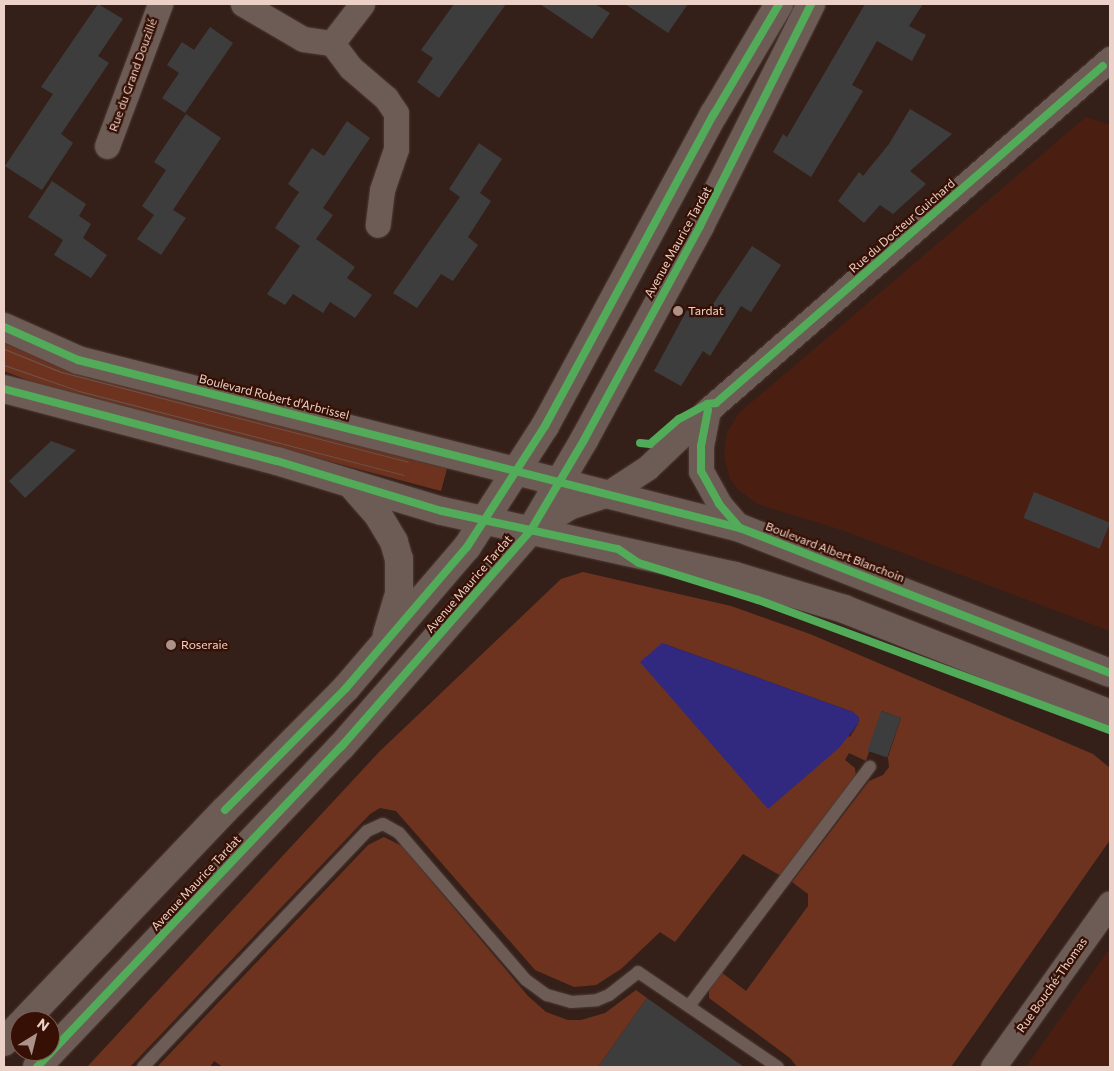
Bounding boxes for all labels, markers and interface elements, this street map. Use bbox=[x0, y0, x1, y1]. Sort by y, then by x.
street label: Rue du Grand Douzillé bbox=[106, 16, 160, 134]
street label: Rue du Docteur Guichard bbox=[846, 176, 958, 276]
street label: Avenue Maurice Tardat bbox=[641, 184, 715, 300]
place label: Tardat bbox=[688, 304, 724, 318]
marker: Tardat bbox=[672, 305, 684, 317]
street label: Boulevard Robert d'Arbrissel bbox=[197, 371, 351, 423]
street label: Boulevard Albert Blanchoin bbox=[764, 519, 906, 585]
street label: Avenue Maurice Tardat bbox=[423, 532, 515, 636]
place label: Roseraie bbox=[181, 638, 228, 652]
marker: Roseraie bbox=[165, 639, 177, 651]
street label: Avenue Maurice Tardat bbox=[148, 832, 244, 934]
street label: Rue Bouché-Thomas bbox=[1014, 935, 1090, 1035]
north arrow bbox=[10, 1011, 60, 1061]
text: N bbox=[34, 1014, 53, 1034]

